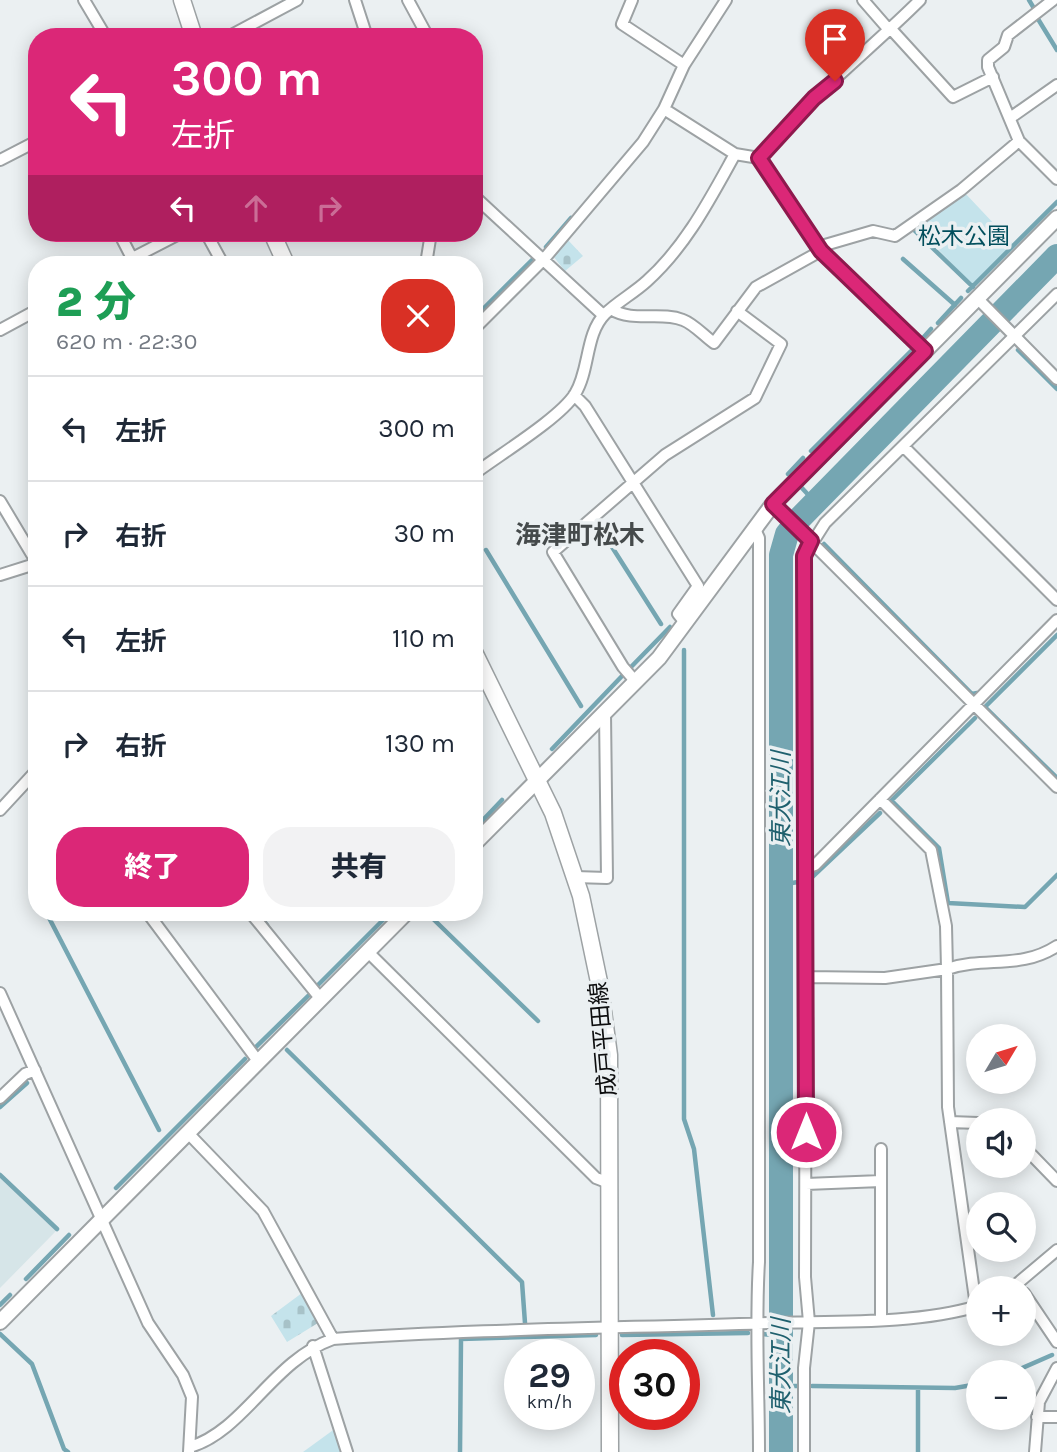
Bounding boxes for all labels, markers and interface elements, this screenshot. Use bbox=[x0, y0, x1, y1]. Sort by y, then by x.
pin bbox=[805, 9, 865, 81]
icon: arrive bbox=[816, 20, 854, 58]
text: 300 m bbox=[171, 50, 322, 107]
icon: left bbox=[56, 56, 147, 147]
text: 左折 bbox=[171, 117, 235, 154]
icon: left bbox=[164, 189, 202, 227]
icon: ahead bbox=[237, 189, 275, 227]
icon: right bbox=[310, 189, 348, 227]
park label: 松木公園 bbox=[918, 223, 1010, 250]
text: 2 分 bbox=[56, 277, 136, 327]
button: close bbox=[381, 279, 455, 353]
text: 620 m · 22:30 bbox=[56, 328, 197, 355]
icon: left bbox=[56, 410, 94, 448]
text: 300 m bbox=[378, 413, 455, 444]
text: 左折 bbox=[115, 416, 167, 447]
icon: right bbox=[56, 515, 94, 553]
text: 30 m bbox=[394, 518, 455, 549]
district label: 海津町松木 bbox=[515, 520, 645, 551]
text: 右折 bbox=[115, 521, 167, 552]
icon: left bbox=[56, 620, 94, 658]
text: 110 m bbox=[392, 623, 455, 654]
text: 左折 bbox=[115, 626, 167, 657]
icon: right bbox=[56, 725, 94, 763]
text: 130 m bbox=[385, 728, 455, 759]
text: 右折 bbox=[115, 731, 167, 762]
water label: 東大江川 bbox=[767, 748, 795, 847]
button: 終了 bbox=[56, 827, 249, 907]
button: 共有 bbox=[263, 827, 455, 907]
street label: 成戸平田線 bbox=[585, 981, 621, 1097]
north arrow bbox=[966, 1024, 1036, 1094]
map controls bbox=[966, 1024, 1036, 1430]
position arrow bbox=[769, 1095, 843, 1169]
button: sound bbox=[966, 1108, 1036, 1178]
button: search bbox=[966, 1192, 1036, 1262]
button: + bbox=[966, 1276, 1036, 1346]
water label: 東大江川 bbox=[767, 1315, 795, 1414]
speed limit sign: 30 bbox=[609, 1339, 700, 1430]
text: 29 bbox=[528, 1355, 571, 1396]
button: − bbox=[966, 1360, 1036, 1430]
text: km/h bbox=[527, 1391, 572, 1413]

